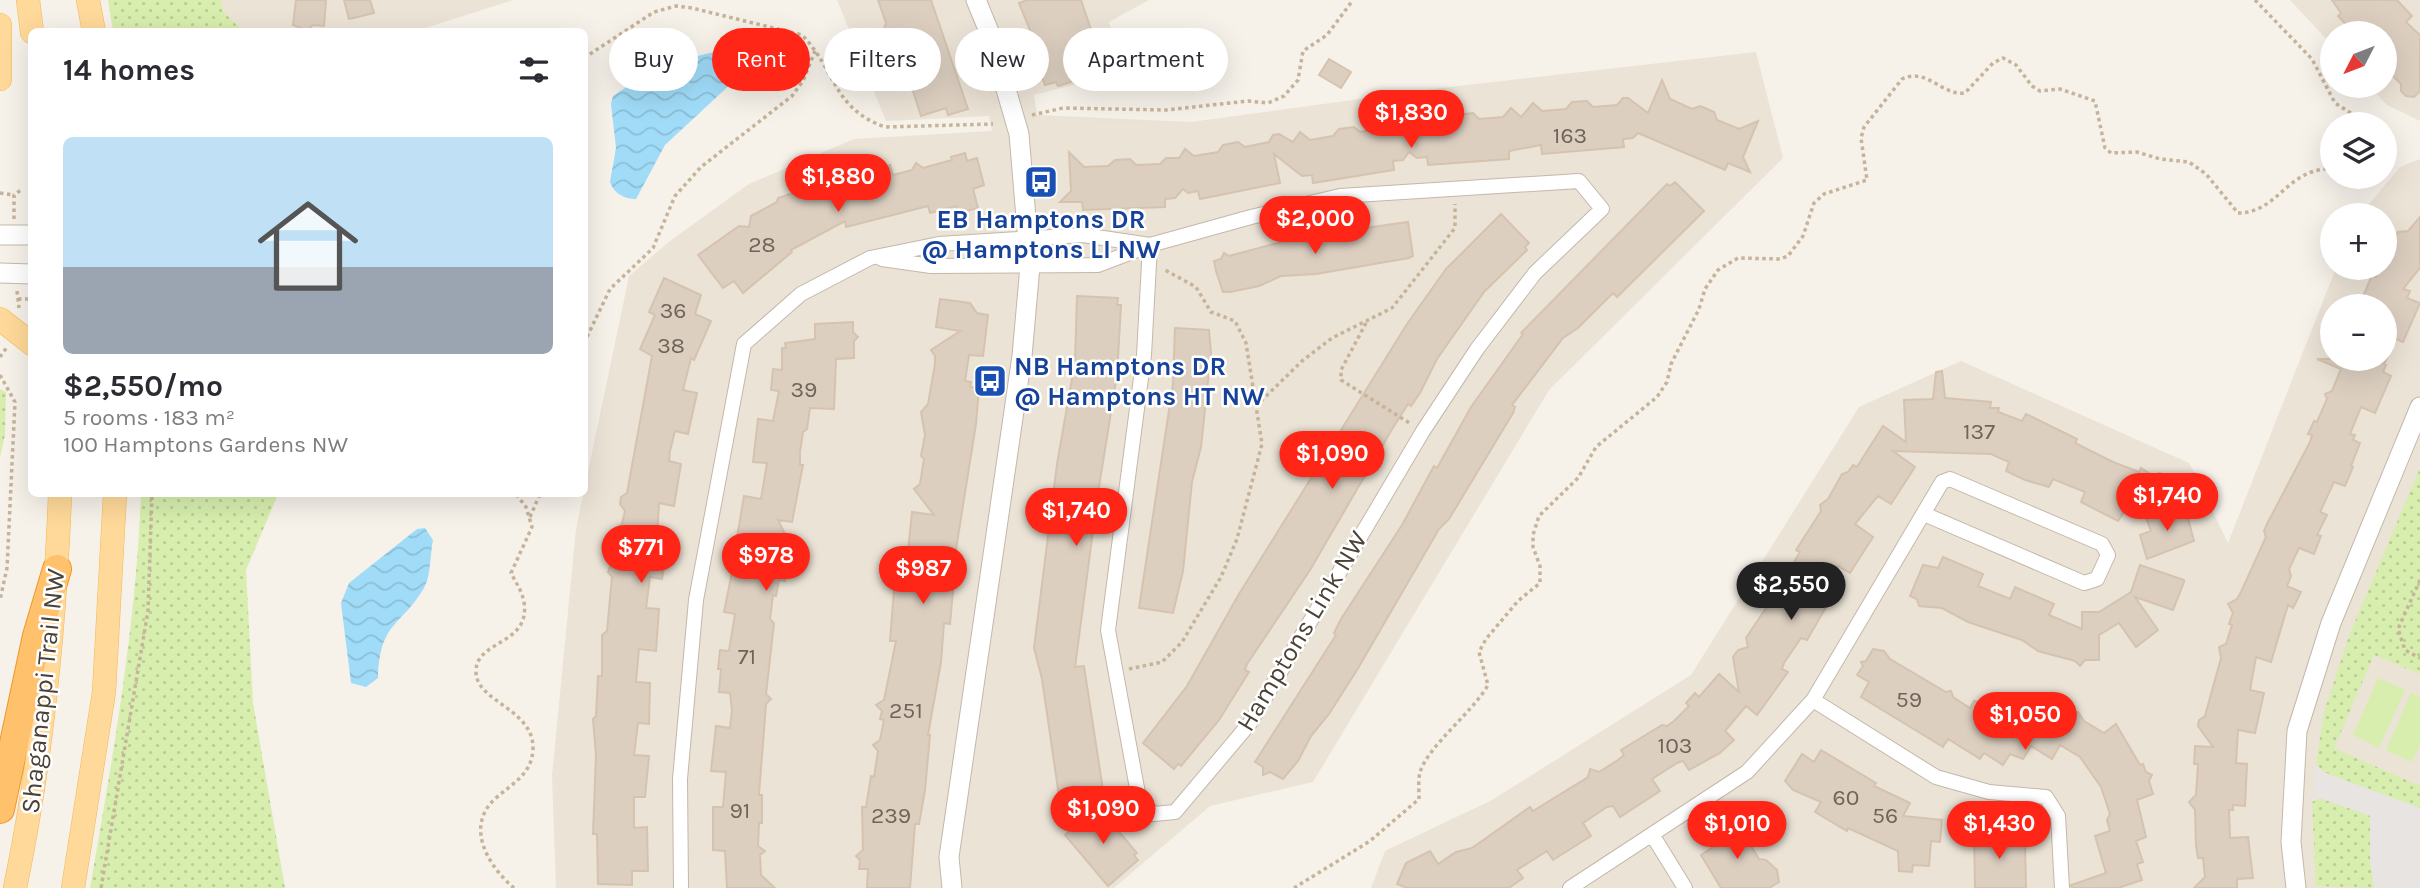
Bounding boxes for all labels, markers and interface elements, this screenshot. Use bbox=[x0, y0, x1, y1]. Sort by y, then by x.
north arrow bbox=[2320, 21, 2398, 98]
map controls bbox=[2320, 21, 2397, 371]
chip: Buy bbox=[609, 28, 698, 91]
chip: Rent bbox=[712, 28, 810, 91]
chip: Filters bbox=[824, 28, 941, 91]
chip: New bbox=[955, 28, 1049, 91]
chip: Apartment bbox=[1063, 28, 1228, 91]
icon: filters bbox=[515, 51, 553, 89]
text: 14 homes bbox=[63, 52, 195, 88]
pin: $1,830 bbox=[1354, 90, 1468, 150]
text: $1,830 bbox=[1374, 99, 1448, 126]
button: layers bbox=[2320, 112, 2397, 189]
house number: 163 bbox=[1553, 122, 1587, 149]
pin: $1,880 bbox=[781, 154, 895, 214]
text: $1,880 bbox=[801, 163, 875, 190]
bus stop icon: EB Hamptons DR @ Hamptons LI NW bbox=[1022, 163, 1060, 201]
icon: home bbox=[245, 183, 371, 309]
pin: $2,000 bbox=[1258, 196, 1372, 256]
button: + bbox=[2320, 203, 2397, 280]
place label: EB Hamptons DR @ Hamptons LI NW bbox=[921, 204, 1161, 265]
text: $2,000 bbox=[1275, 205, 1355, 232]
house number: 28 bbox=[748, 231, 776, 258]
button: − bbox=[2320, 294, 2397, 371]
house number: 36 bbox=[660, 297, 686, 324]
house number: 38 bbox=[657, 332, 685, 359]
place label: NB Hamptons DR @ Hamptons HT NW bbox=[1014, 351, 1265, 412]
bus stop icon: NB Hamptons DR @ Hamptons HT NW bbox=[971, 362, 1009, 400]
text: $2,550/mo bbox=[63, 368, 223, 404]
house number: 39 bbox=[791, 376, 817, 403]
text: 5 rooms · 183 m² bbox=[63, 404, 235, 431]
house number: 137 bbox=[1963, 418, 1995, 445]
text: 100 Hamptons Gardens NW bbox=[63, 431, 348, 458]
pin: $1,090 bbox=[1275, 432, 1389, 491]
text: $1,090 bbox=[1296, 440, 1369, 467]
pin: $1,740 bbox=[2110, 474, 2224, 533]
text: $1,740 bbox=[2132, 482, 2202, 509]
pin: $1,740 bbox=[1019, 489, 1133, 548]
text: $1,740 bbox=[1041, 497, 1111, 524]
street label: Hamptons Link NW bbox=[1230, 525, 1374, 737]
pin: $771 bbox=[600, 526, 682, 585]
text: $771 bbox=[618, 534, 664, 561]
pin: $978 bbox=[725, 534, 807, 593]
text: $978 bbox=[738, 542, 794, 569]
pin: $987 bbox=[882, 546, 964, 606]
text: $987 bbox=[895, 555, 951, 582]
pin: $2,550 bbox=[1734, 562, 1848, 622]
street label: Shaganappi Trail NW bbox=[15, 567, 71, 815]
text: $2,550 bbox=[1753, 571, 1829, 598]
house number: 71 bbox=[738, 643, 756, 670]
house number: 59 bbox=[1896, 686, 1922, 713]
pin: $1,050 bbox=[1968, 692, 2082, 752]
house number: 251 bbox=[889, 697, 923, 724]
text: $1,050 bbox=[1989, 701, 2061, 728]
house number: 103 bbox=[1658, 732, 1692, 759]
house number: 60 bbox=[1833, 784, 1859, 811]
pin: $1,090 bbox=[1046, 786, 1160, 846]
text: $1,090 bbox=[1067, 795, 1140, 822]
house number: 91 bbox=[730, 797, 750, 824]
house number: 239 bbox=[871, 802, 911, 829]
pin: $1,010 bbox=[1680, 802, 1794, 861]
house number: 56 bbox=[1872, 802, 1898, 829]
pin: $1,430 bbox=[1942, 802, 2056, 861]
text: $1,010 bbox=[1703, 810, 1771, 837]
text: $1,430 bbox=[1963, 810, 2035, 837]

